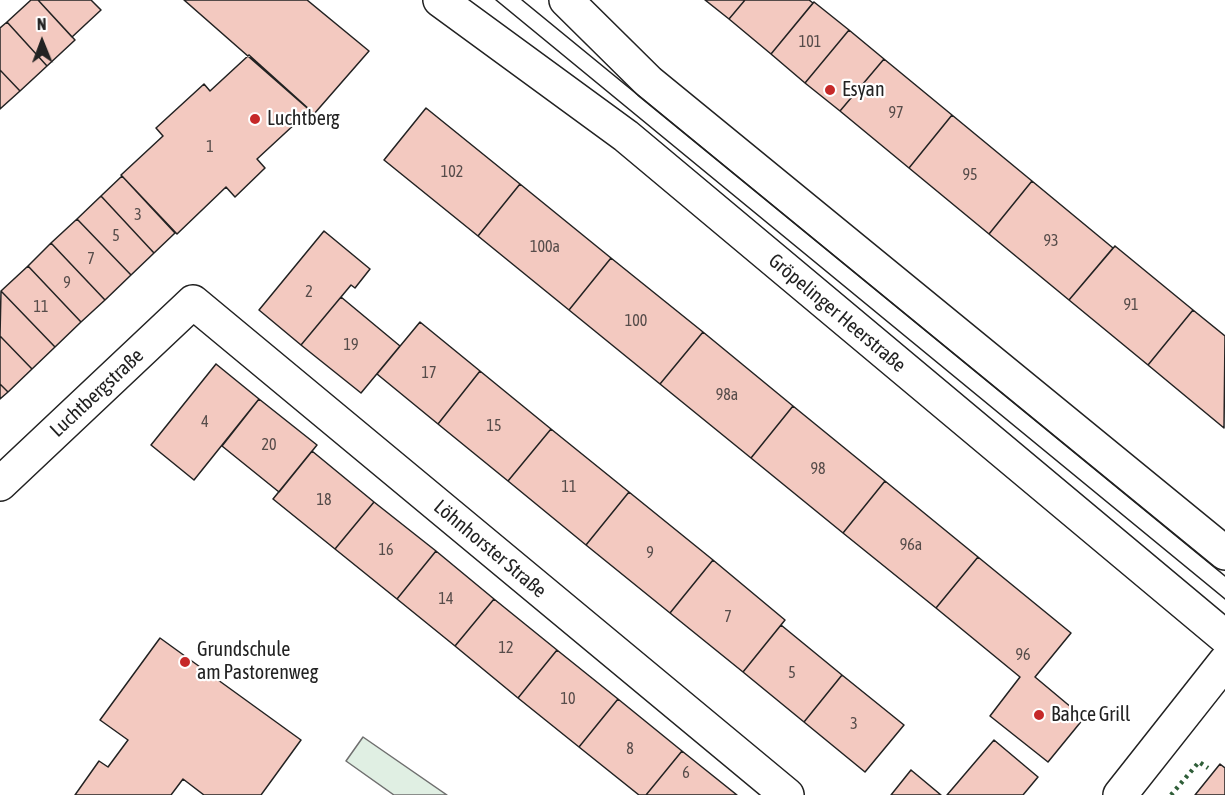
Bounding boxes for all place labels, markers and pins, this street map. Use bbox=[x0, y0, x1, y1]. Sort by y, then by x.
place label: Esyan bbox=[842, 78, 885, 102]
marker: Esyan bbox=[823, 83, 837, 97]
place label: Luchtberg bbox=[267, 107, 340, 131]
marker: Luchtberg bbox=[248, 112, 262, 126]
place label: Grundschule am Pastorenweg bbox=[197, 638, 318, 685]
marker: Grundschule am Pastorenweg bbox=[178, 655, 192, 669]
place label: Bahce Grill bbox=[1051, 703, 1130, 727]
marker: Bahce Grill bbox=[1032, 708, 1046, 722]

